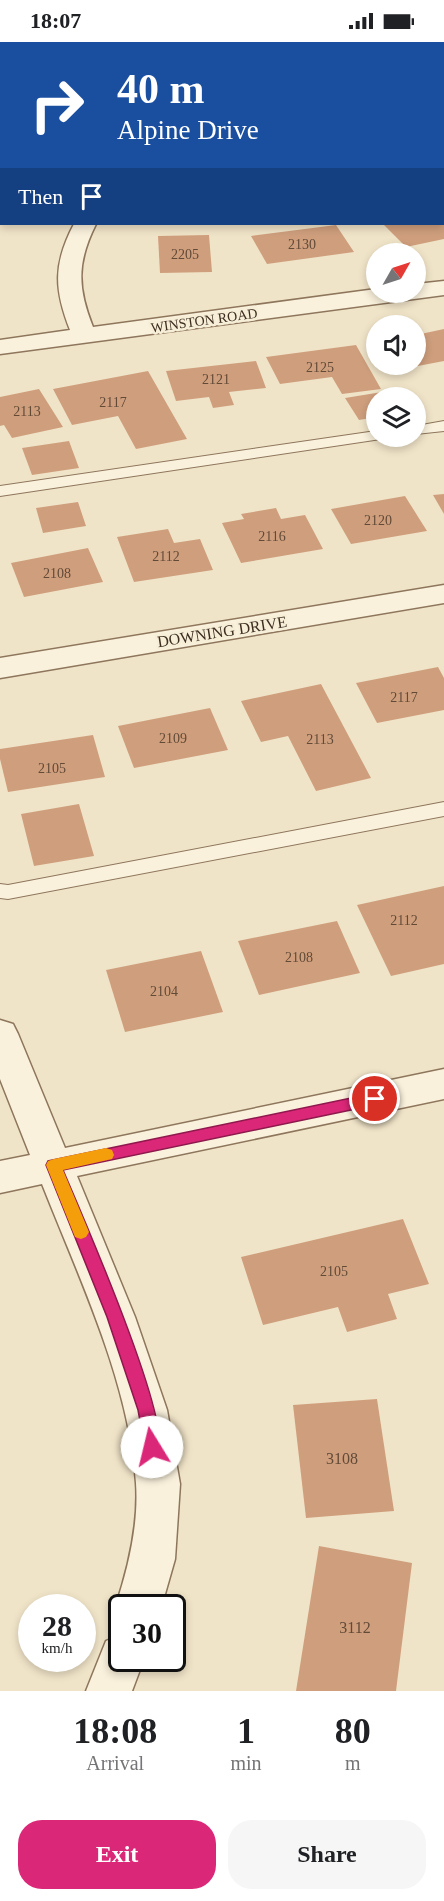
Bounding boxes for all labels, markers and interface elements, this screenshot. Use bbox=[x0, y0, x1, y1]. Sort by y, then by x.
text: 18:07 bbox=[30, 8, 81, 33]
icon: right bbox=[18, 66, 96, 144]
text: 40 m bbox=[117, 66, 205, 112]
text: Alpine Drive bbox=[117, 115, 259, 145]
icon: arrive bbox=[75, 180, 108, 213]
text: Then bbox=[18, 184, 63, 209]
house number: 2130 bbox=[288, 237, 316, 252]
north arrow bbox=[366, 243, 426, 303]
map controls bbox=[366, 243, 426, 447]
house number: 2205 bbox=[171, 247, 199, 262]
street label: WINSTON ROAD bbox=[150, 306, 258, 335]
button: sound bbox=[366, 315, 426, 375]
house number: 2125 bbox=[306, 360, 334, 375]
house number: 2121 bbox=[202, 372, 230, 387]
button: layers bbox=[366, 387, 426, 447]
house number: 2117 bbox=[99, 395, 127, 410]
house number: 2113 bbox=[13, 404, 41, 419]
house number: 2120 bbox=[364, 513, 392, 528]
house number: 2116 bbox=[258, 529, 286, 544]
house number: 2112 bbox=[152, 549, 180, 564]
house number: 2108 bbox=[43, 566, 71, 581]
street label: DOWNING DRIVE bbox=[156, 613, 288, 650]
house number: 2117 bbox=[390, 690, 418, 705]
house number: 2109 bbox=[159, 731, 187, 746]
house number: 2113 bbox=[306, 732, 334, 747]
house number: 2105 bbox=[38, 761, 66, 776]
house number: 2112 bbox=[390, 913, 418, 928]
house number: 2108 bbox=[285, 950, 313, 965]
house number: 2104 bbox=[150, 984, 178, 999]
pin bbox=[349, 1073, 400, 1124]
icon: arrive bbox=[358, 1082, 391, 1115]
house number: 2105 bbox=[320, 1264, 348, 1279]
position arrow bbox=[120, 1415, 184, 1479]
house number: 3108 bbox=[326, 1450, 358, 1467]
speed limit sign: 30 bbox=[108, 1594, 186, 1672]
text: 28 bbox=[42, 1609, 72, 1642]
house number: 3112 bbox=[339, 1619, 371, 1636]
text: km/h bbox=[42, 1640, 72, 1656]
text: 18:08 bbox=[73, 1711, 157, 1751]
text: 1 bbox=[237, 1711, 255, 1751]
text: 80 bbox=[335, 1711, 371, 1751]
text: Arrival bbox=[86, 1752, 144, 1774]
text: min bbox=[230, 1752, 262, 1774]
text: m bbox=[345, 1752, 361, 1774]
button: Exit bbox=[18, 1820, 216, 1889]
button: Share bbox=[228, 1820, 426, 1889]

